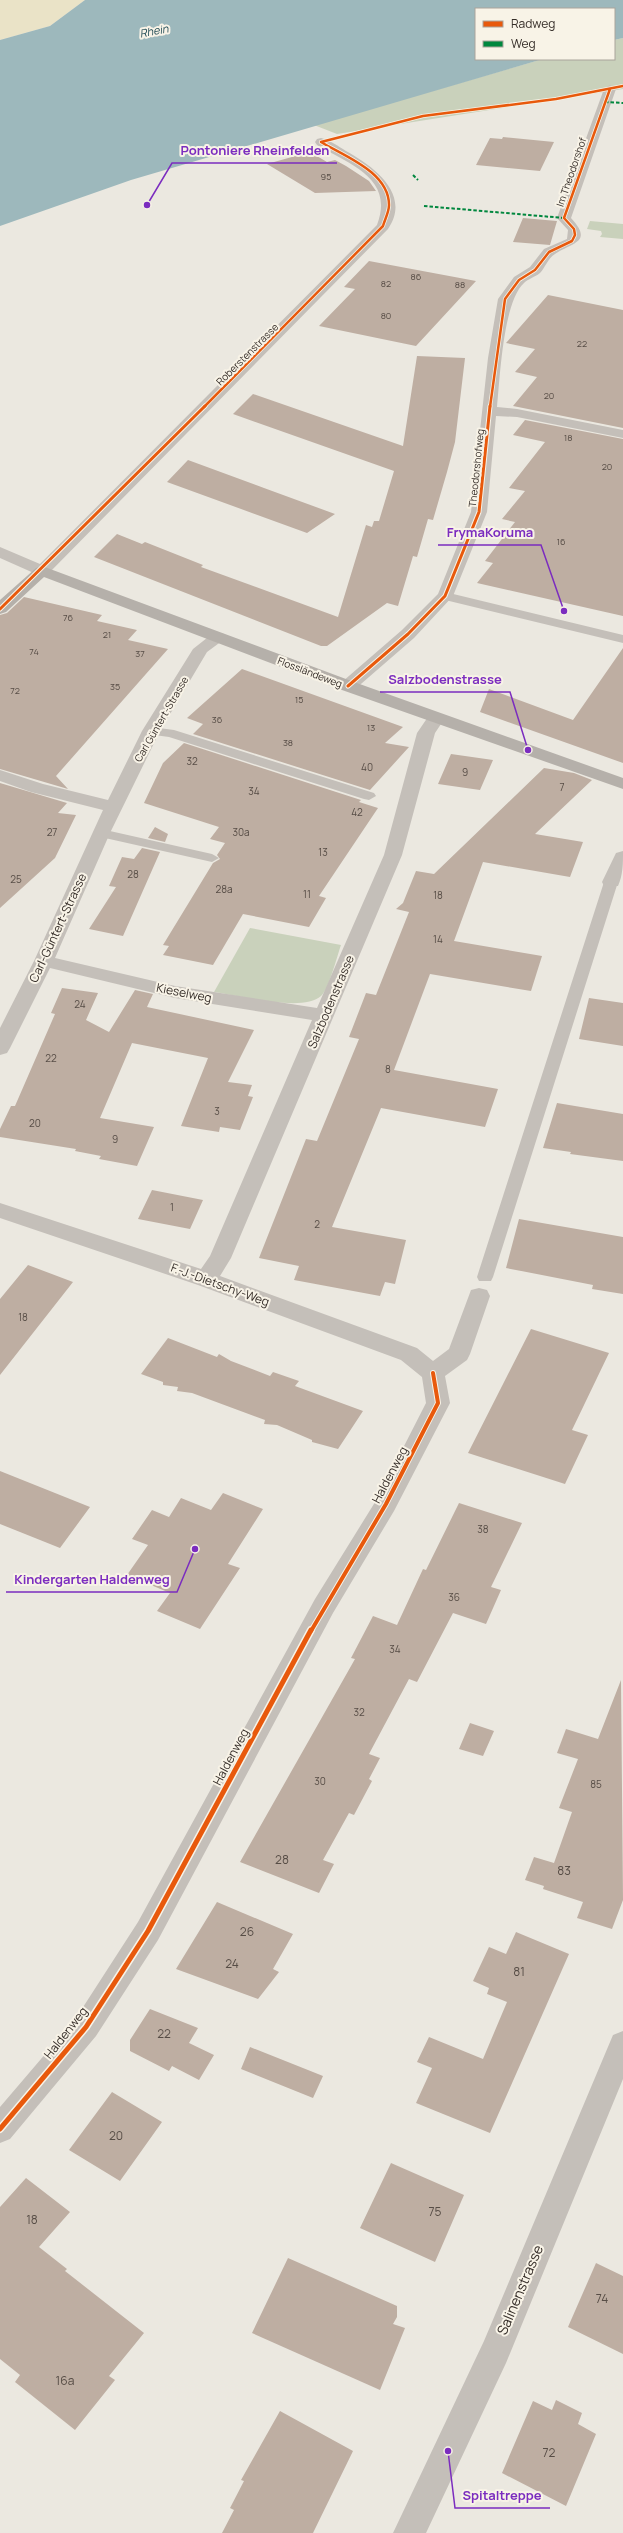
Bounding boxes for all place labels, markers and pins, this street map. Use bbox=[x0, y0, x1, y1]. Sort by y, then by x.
callout: Pontoniere Rheinfelden bbox=[172, 138, 337, 163]
callout: FrymaKoruma bbox=[438, 520, 541, 545]
callout: Salzbodenstrasse bbox=[380, 667, 510, 692]
callout: Kindergarten Haldenweg bbox=[6, 1567, 177, 1592]
callout: Spitaltreppe bbox=[455, 2483, 550, 2508]

